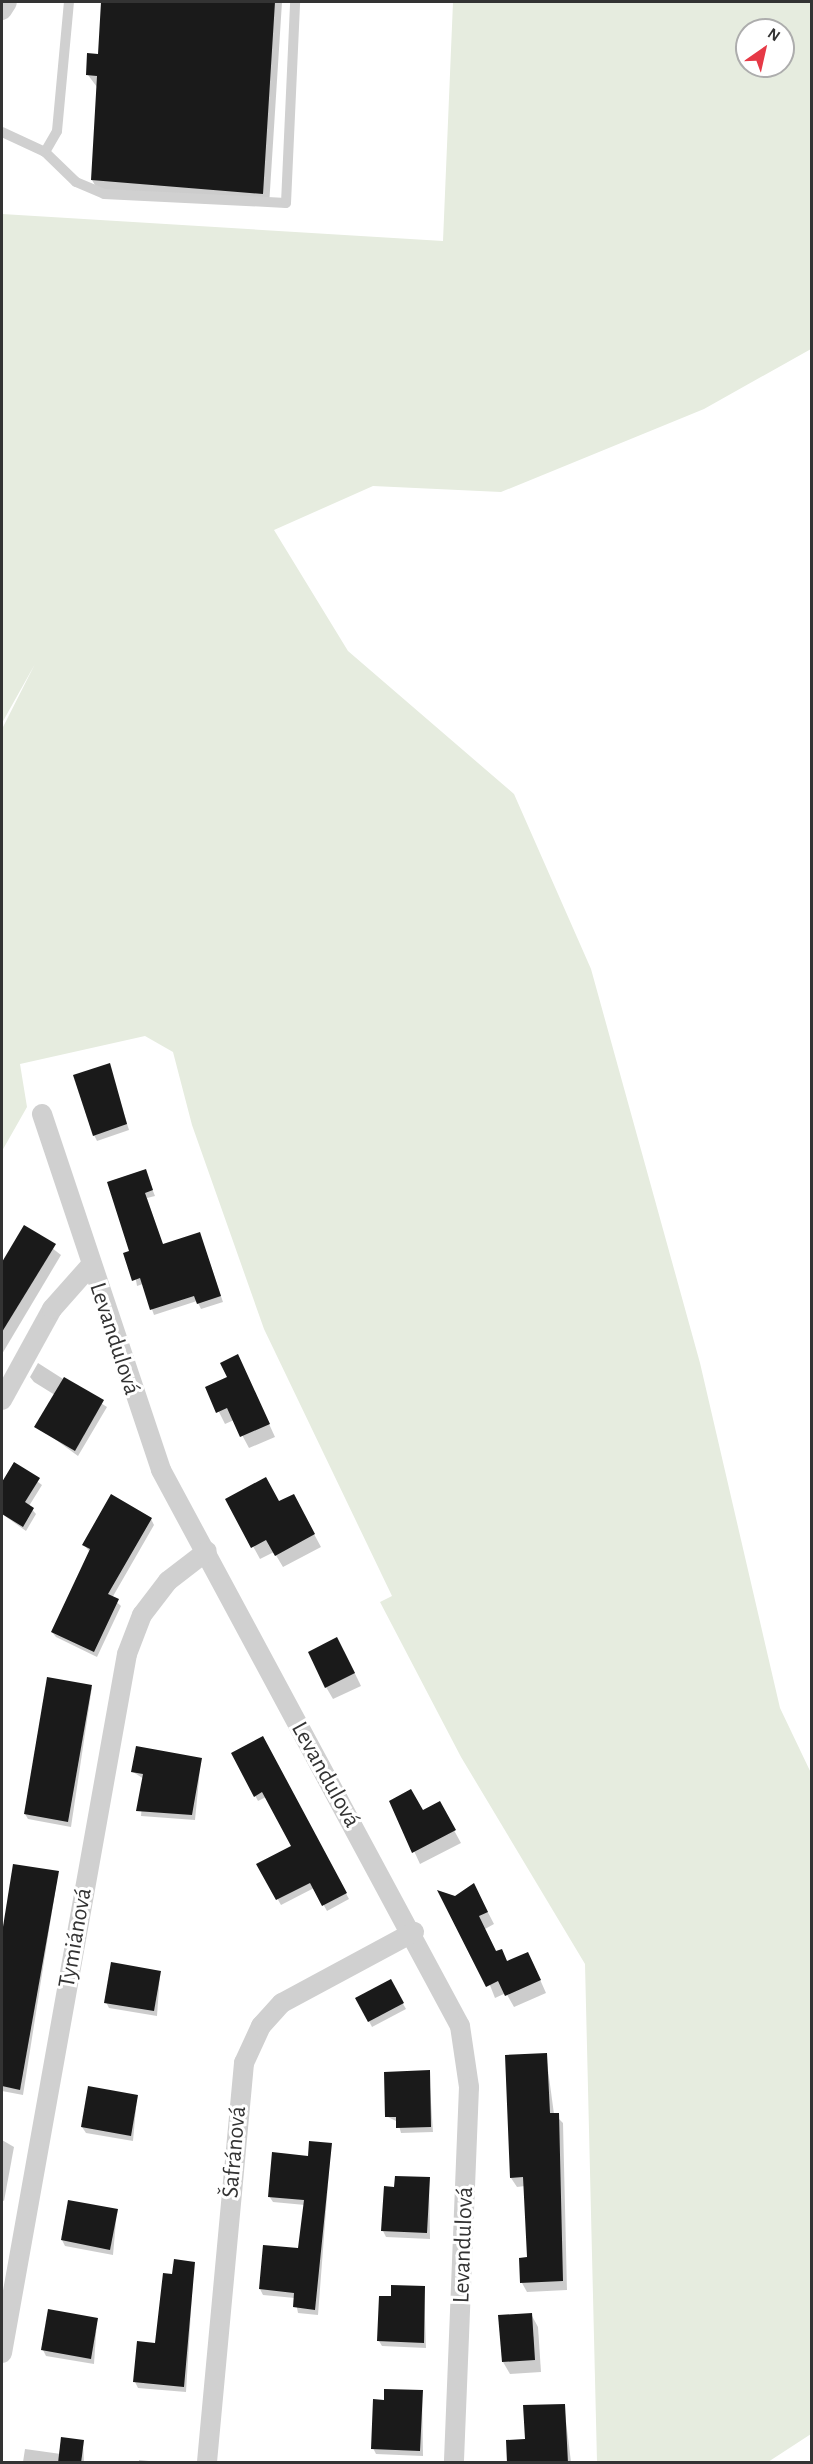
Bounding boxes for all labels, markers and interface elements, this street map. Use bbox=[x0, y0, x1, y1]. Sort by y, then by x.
north arrow bbox=[735, 18, 795, 78]
text: N bbox=[765, 25, 783, 44]
street label: Levandulová bbox=[82, 1279, 146, 1399]
street label: Levandulová bbox=[284, 1717, 366, 1833]
street label: Tymiánová bbox=[53, 1886, 99, 1990]
street label: Šafránová bbox=[217, 2105, 253, 2199]
street label: Levandulová bbox=[448, 2186, 480, 2304]

